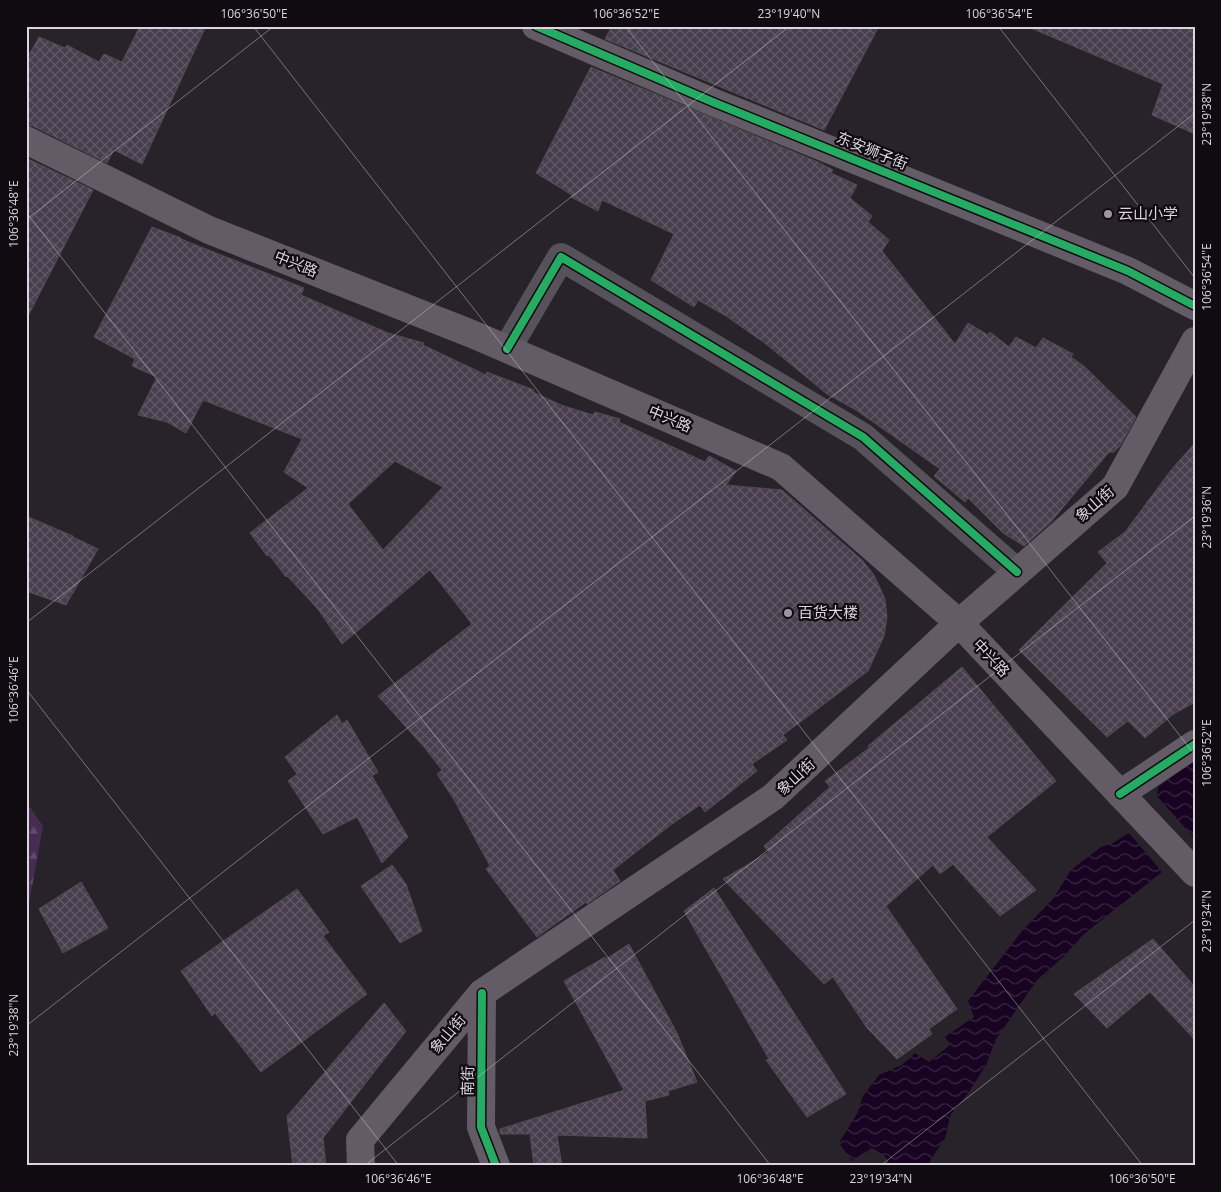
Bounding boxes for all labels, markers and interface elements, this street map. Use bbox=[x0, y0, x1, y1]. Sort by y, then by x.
text: 106°36'50"E bbox=[220, 5, 288, 22]
text: 106°36'52"E bbox=[592, 5, 660, 22]
text: 23°19'40"N bbox=[758, 5, 820, 22]
text: 106°36'54"E bbox=[965, 5, 1033, 22]
text: 23°19'38"N bbox=[1198, 83, 1215, 145]
street label: 东安狮子街 bbox=[834, 127, 911, 173]
text: 106°36'48"E bbox=[5, 180, 22, 248]
place label: 云山小学 bbox=[1118, 203, 1178, 223]
marker: 云山小学 bbox=[1102, 208, 1114, 220]
text: 106°36'54"E bbox=[1198, 243, 1215, 311]
street label: 中兴路 bbox=[272, 245, 321, 281]
street label: 中兴路 bbox=[646, 400, 695, 436]
street label: 象山街 bbox=[1071, 481, 1118, 526]
text: 23°19'36"N bbox=[1198, 486, 1215, 548]
place label: 百货大楼 bbox=[798, 602, 858, 622]
marker: 百货大楼 bbox=[782, 607, 794, 619]
street label: 中兴路 bbox=[969, 634, 1014, 681]
text: 106°36'46"E bbox=[5, 656, 22, 724]
text: 106°36'52"E bbox=[1198, 719, 1215, 787]
street label: 象山街 bbox=[772, 754, 819, 799]
text: 23°19'34"N bbox=[1198, 890, 1215, 952]
text: 23°19'38"N bbox=[5, 994, 22, 1056]
street label: 象山街 bbox=[425, 1010, 469, 1057]
street label: 南街 bbox=[457, 1066, 477, 1096]
text: 106°36'46"E bbox=[364, 1170, 432, 1187]
text: 106°36'48"E bbox=[736, 1170, 804, 1187]
text: 23°19'34"N bbox=[850, 1170, 912, 1187]
text: 106°36'50"E bbox=[1108, 1170, 1176, 1187]

